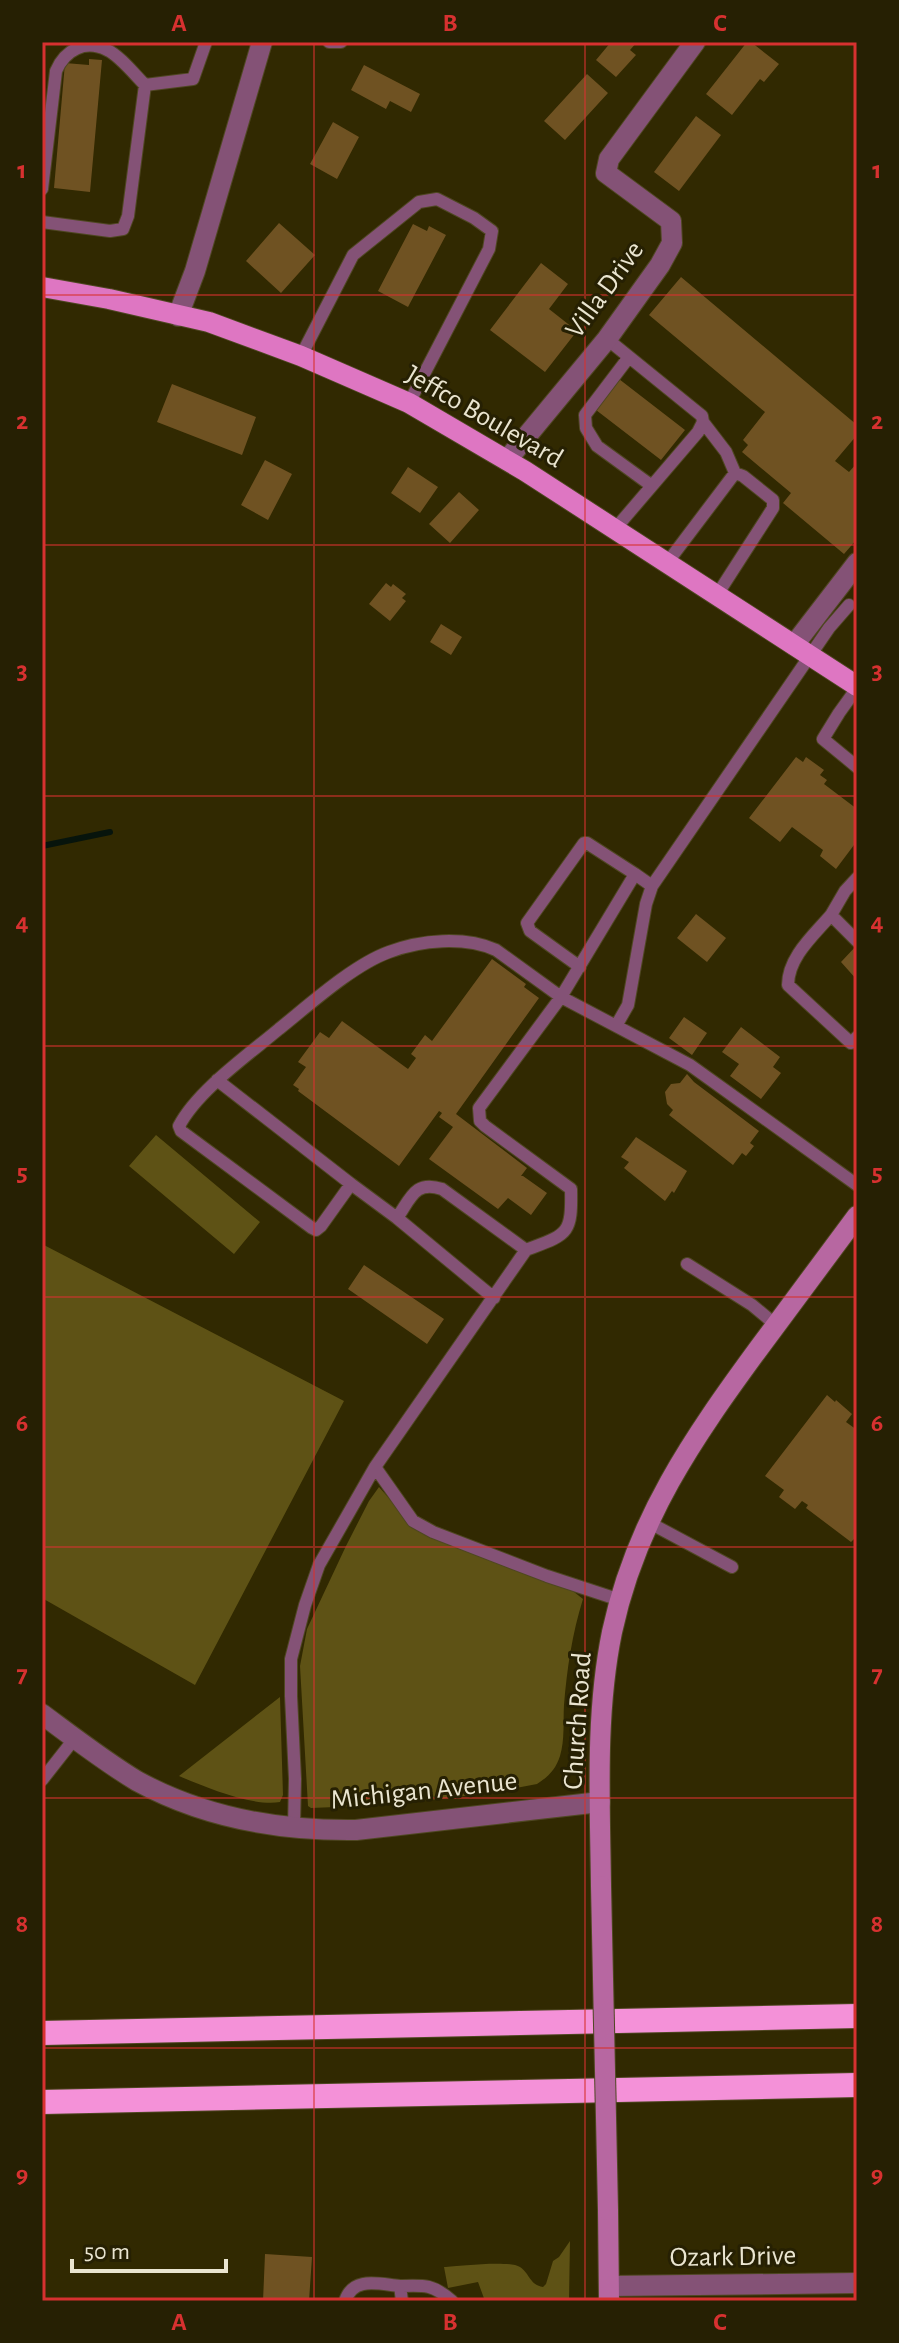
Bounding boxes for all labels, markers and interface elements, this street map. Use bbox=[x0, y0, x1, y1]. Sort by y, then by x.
text: A bbox=[171, 10, 187, 36]
text: B bbox=[442, 10, 458, 36]
text: C bbox=[713, 10, 727, 36]
text: 1 bbox=[17, 157, 27, 183]
text: 1 bbox=[872, 157, 882, 183]
street label: Villa Drive bbox=[561, 236, 649, 344]
street label: Jeffco Boulevard bbox=[400, 361, 568, 473]
text: 2 bbox=[16, 408, 28, 434]
text: 2 bbox=[871, 408, 883, 434]
text: 3 bbox=[16, 658, 28, 684]
text: 3 bbox=[871, 658, 883, 684]
text: 4 bbox=[15, 909, 29, 935]
text: 4 bbox=[870, 909, 884, 935]
text: 5 bbox=[16, 1160, 28, 1186]
text: 5 bbox=[871, 1160, 883, 1186]
text: 6 bbox=[16, 1410, 28, 1436]
text: 6 bbox=[871, 1410, 883, 1436]
street label: Church Road bbox=[559, 1651, 597, 1791]
text: 7 bbox=[16, 1661, 28, 1687]
text: 7 bbox=[871, 1661, 883, 1687]
street label: Michigan Avenue bbox=[329, 1767, 519, 1815]
text: 8 bbox=[16, 1911, 28, 1937]
text: 8 bbox=[871, 1911, 883, 1937]
text: 9 bbox=[16, 2162, 28, 2188]
text: 9 bbox=[871, 2162, 883, 2188]
scale bar bbox=[72, 2223, 226, 2273]
text: 50 m bbox=[84, 2240, 130, 2264]
street label: Ozark Drive bbox=[669, 2242, 797, 2272]
text: A bbox=[171, 2309, 187, 2335]
text: B bbox=[442, 2309, 458, 2335]
text: C bbox=[713, 2309, 727, 2335]

